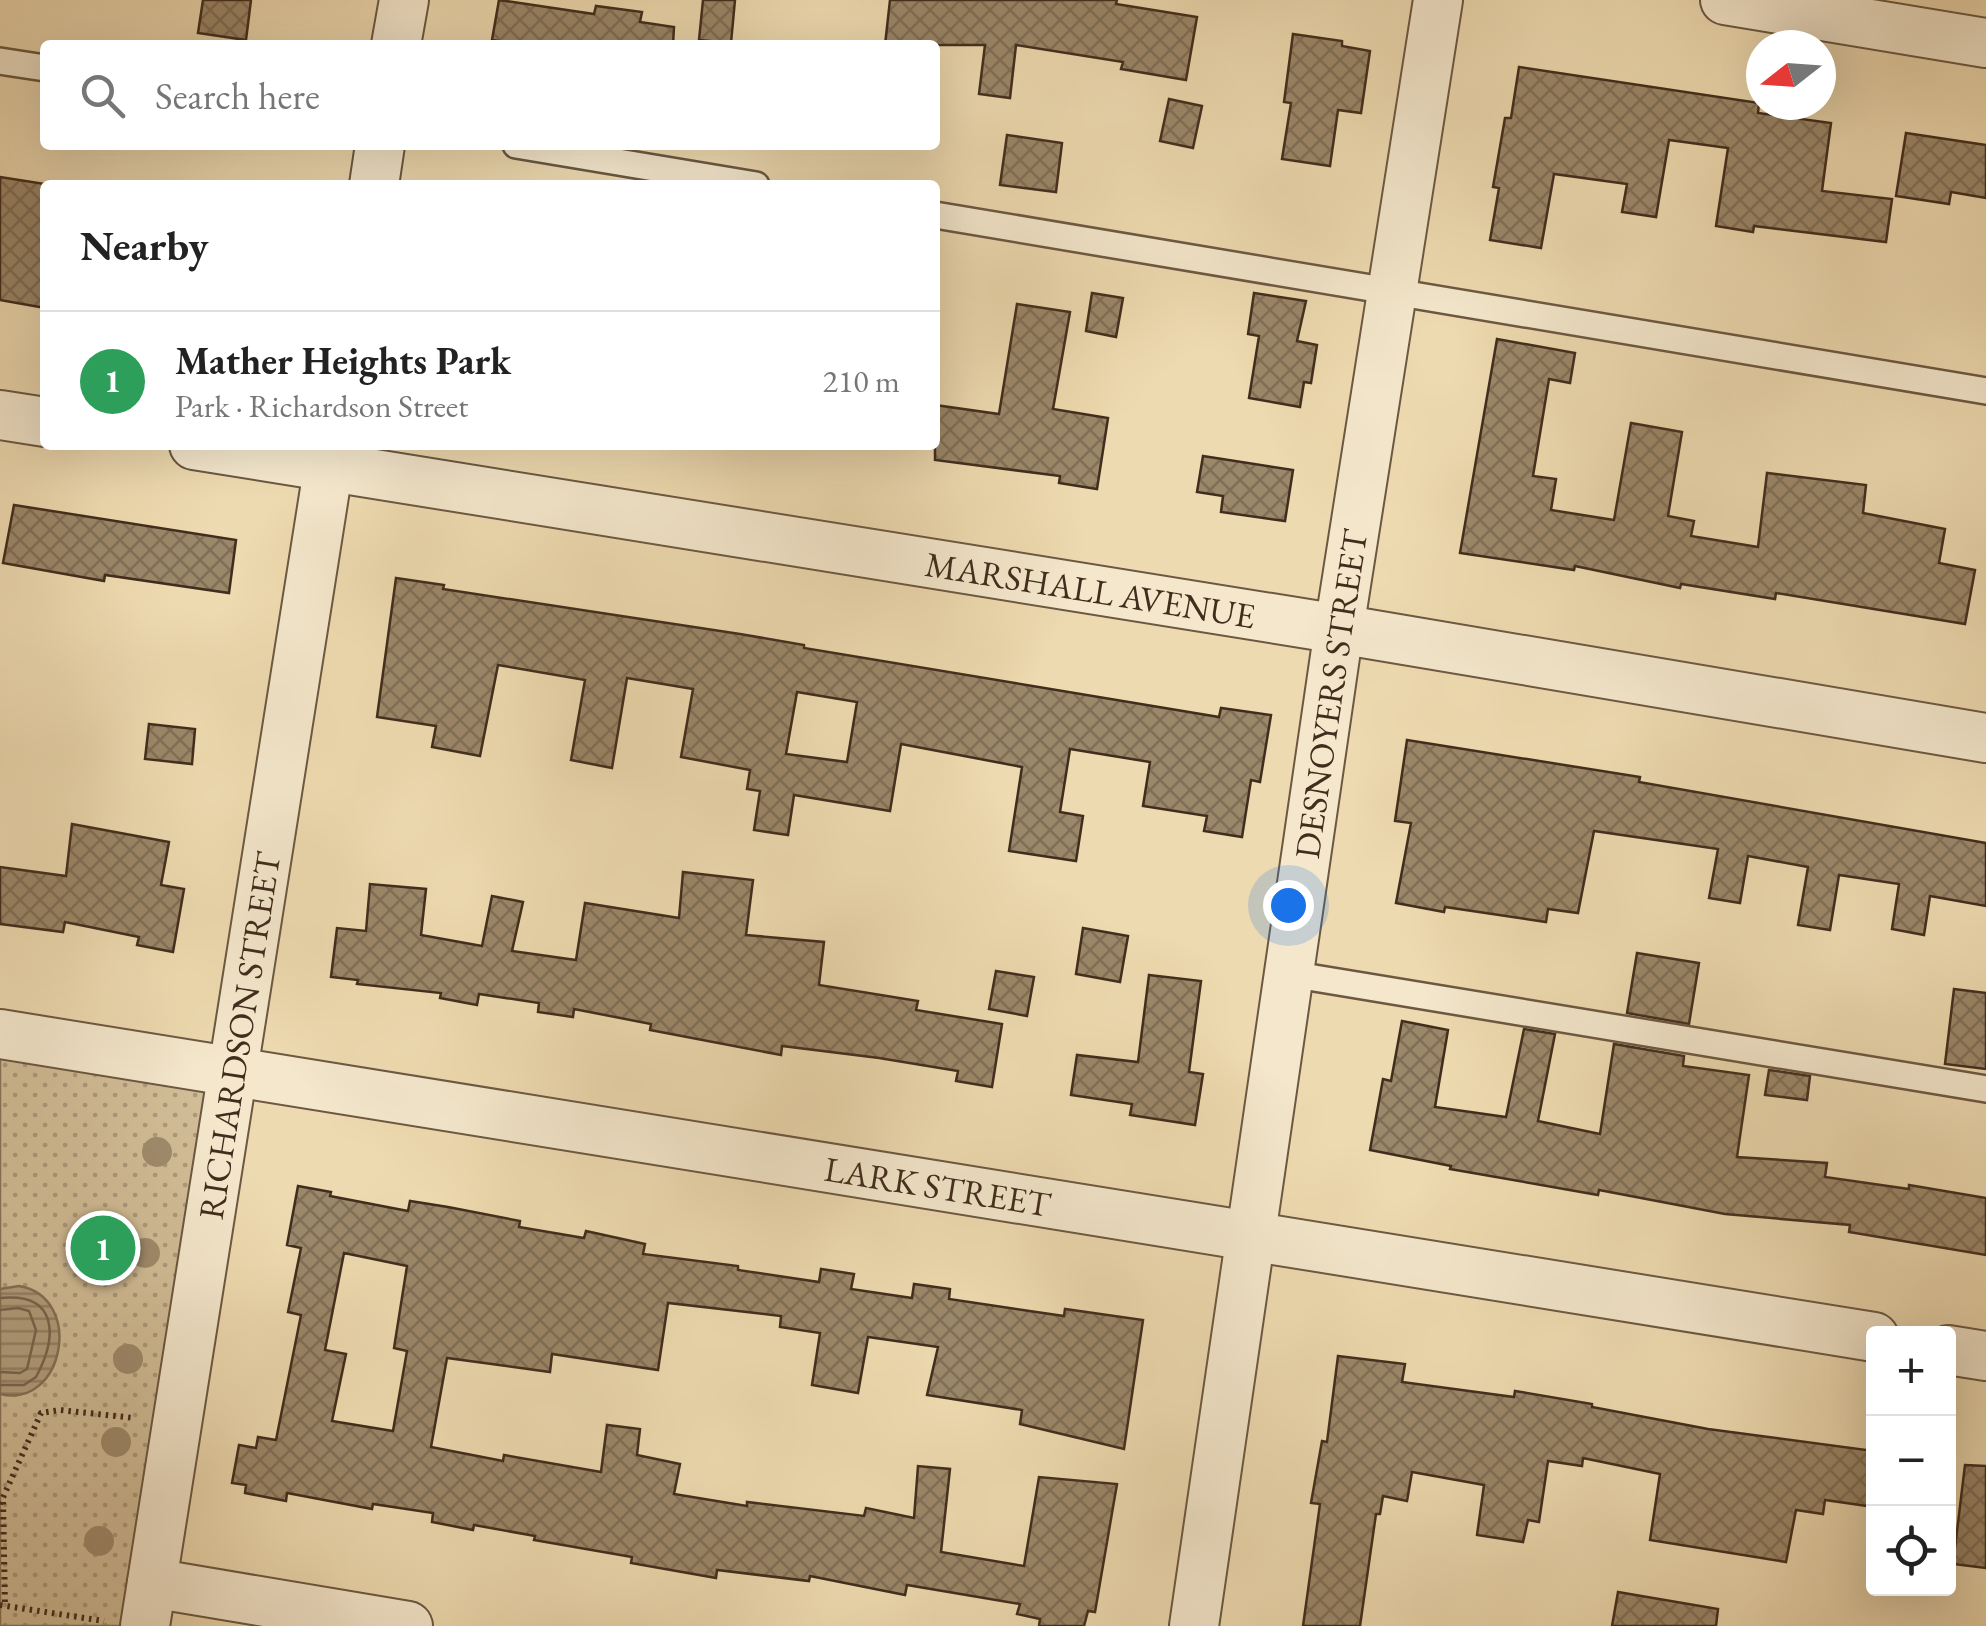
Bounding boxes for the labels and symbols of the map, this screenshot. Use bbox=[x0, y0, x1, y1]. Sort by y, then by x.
north arrow bbox=[1746, 30, 1836, 120]
street label: DESNOYERS STREET bbox=[1283, 526, 1377, 861]
street label: MARSHALL AVENUE bbox=[922, 540, 1259, 638]
street label: RICHARDSON STREET bbox=[187, 848, 290, 1222]
your location bbox=[1263, 880, 1314, 931]
street label: LARK STREET bbox=[822, 1145, 1055, 1226]
pin: 1 bbox=[70, 1210, 136, 1286]

